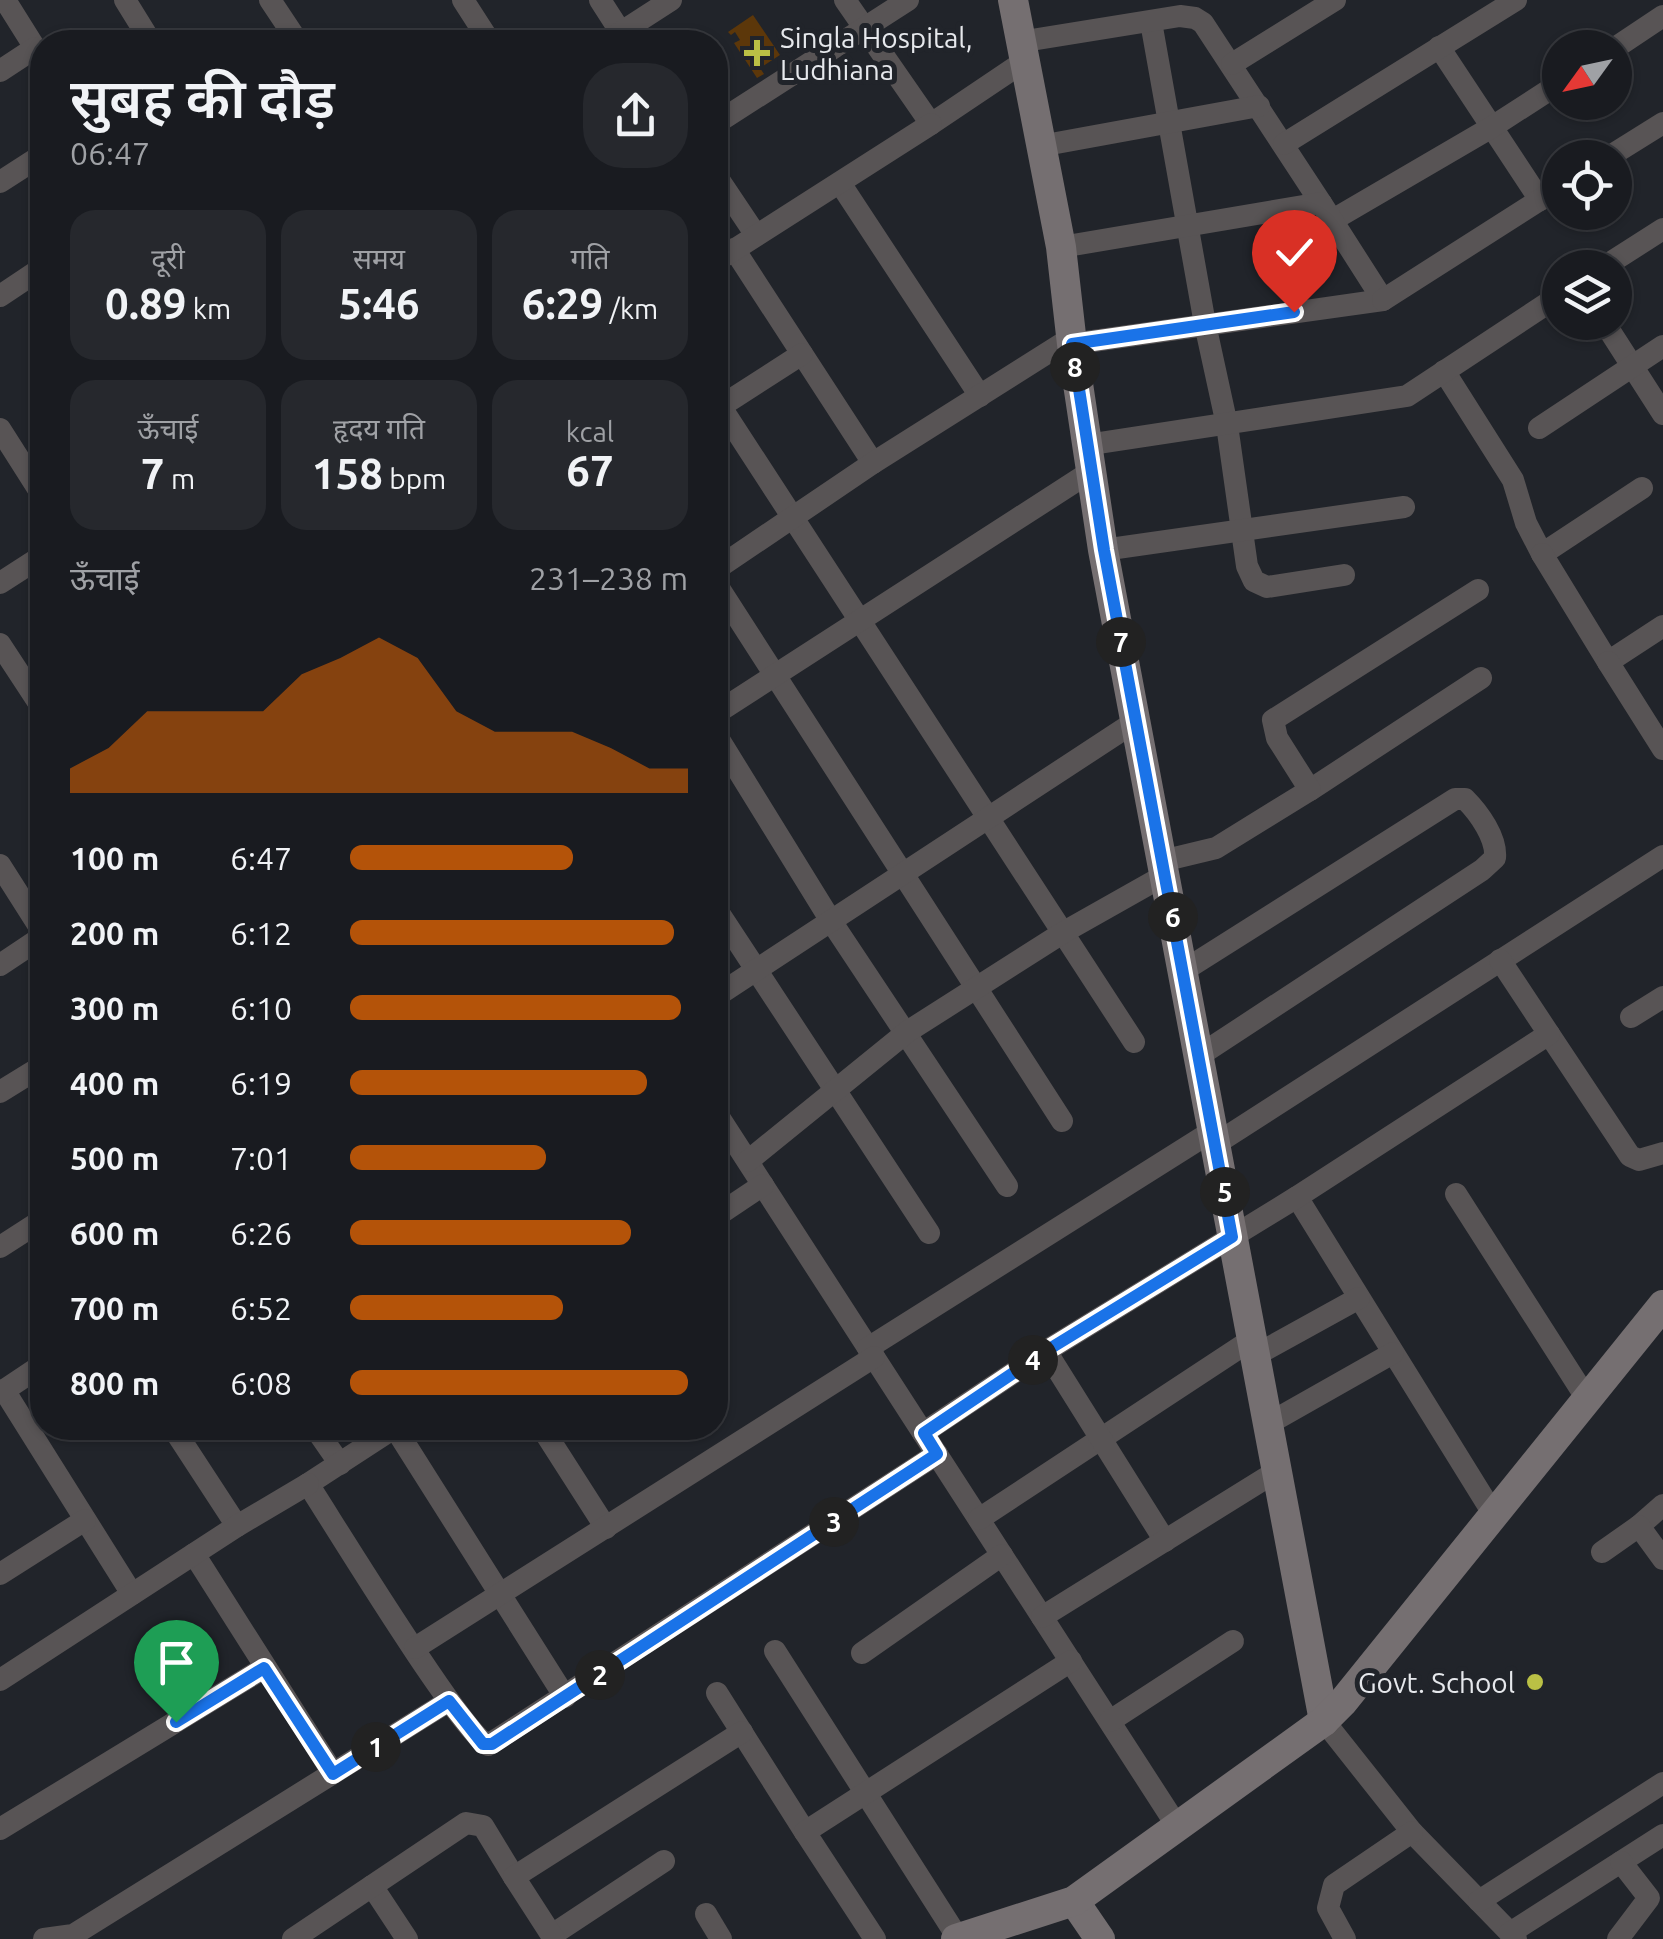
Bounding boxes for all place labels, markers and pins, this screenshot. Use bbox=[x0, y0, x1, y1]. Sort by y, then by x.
place label: Singla Hospital, Ludhiana bbox=[780, 22, 973, 85]
marker: Singla Hospital, Ludhiana bbox=[744, 40, 770, 66]
pin bbox=[1252, 210, 1337, 313]
pin: 8 bbox=[1050, 342, 1100, 392]
pin: 7 bbox=[1096, 617, 1146, 667]
pin: 6 bbox=[1148, 892, 1198, 942]
pin: 5 bbox=[1200, 1167, 1250, 1217]
pin: 4 bbox=[1008, 1335, 1058, 1385]
pin: 3 bbox=[809, 1497, 859, 1547]
pin bbox=[134, 1620, 219, 1723]
pin: 2 bbox=[575, 1650, 625, 1700]
place label: Govt. School bbox=[1358, 1667, 1515, 1698]
marker: Govt. School bbox=[1524, 1671, 1546, 1693]
pin: 1 bbox=[351, 1722, 401, 1772]

